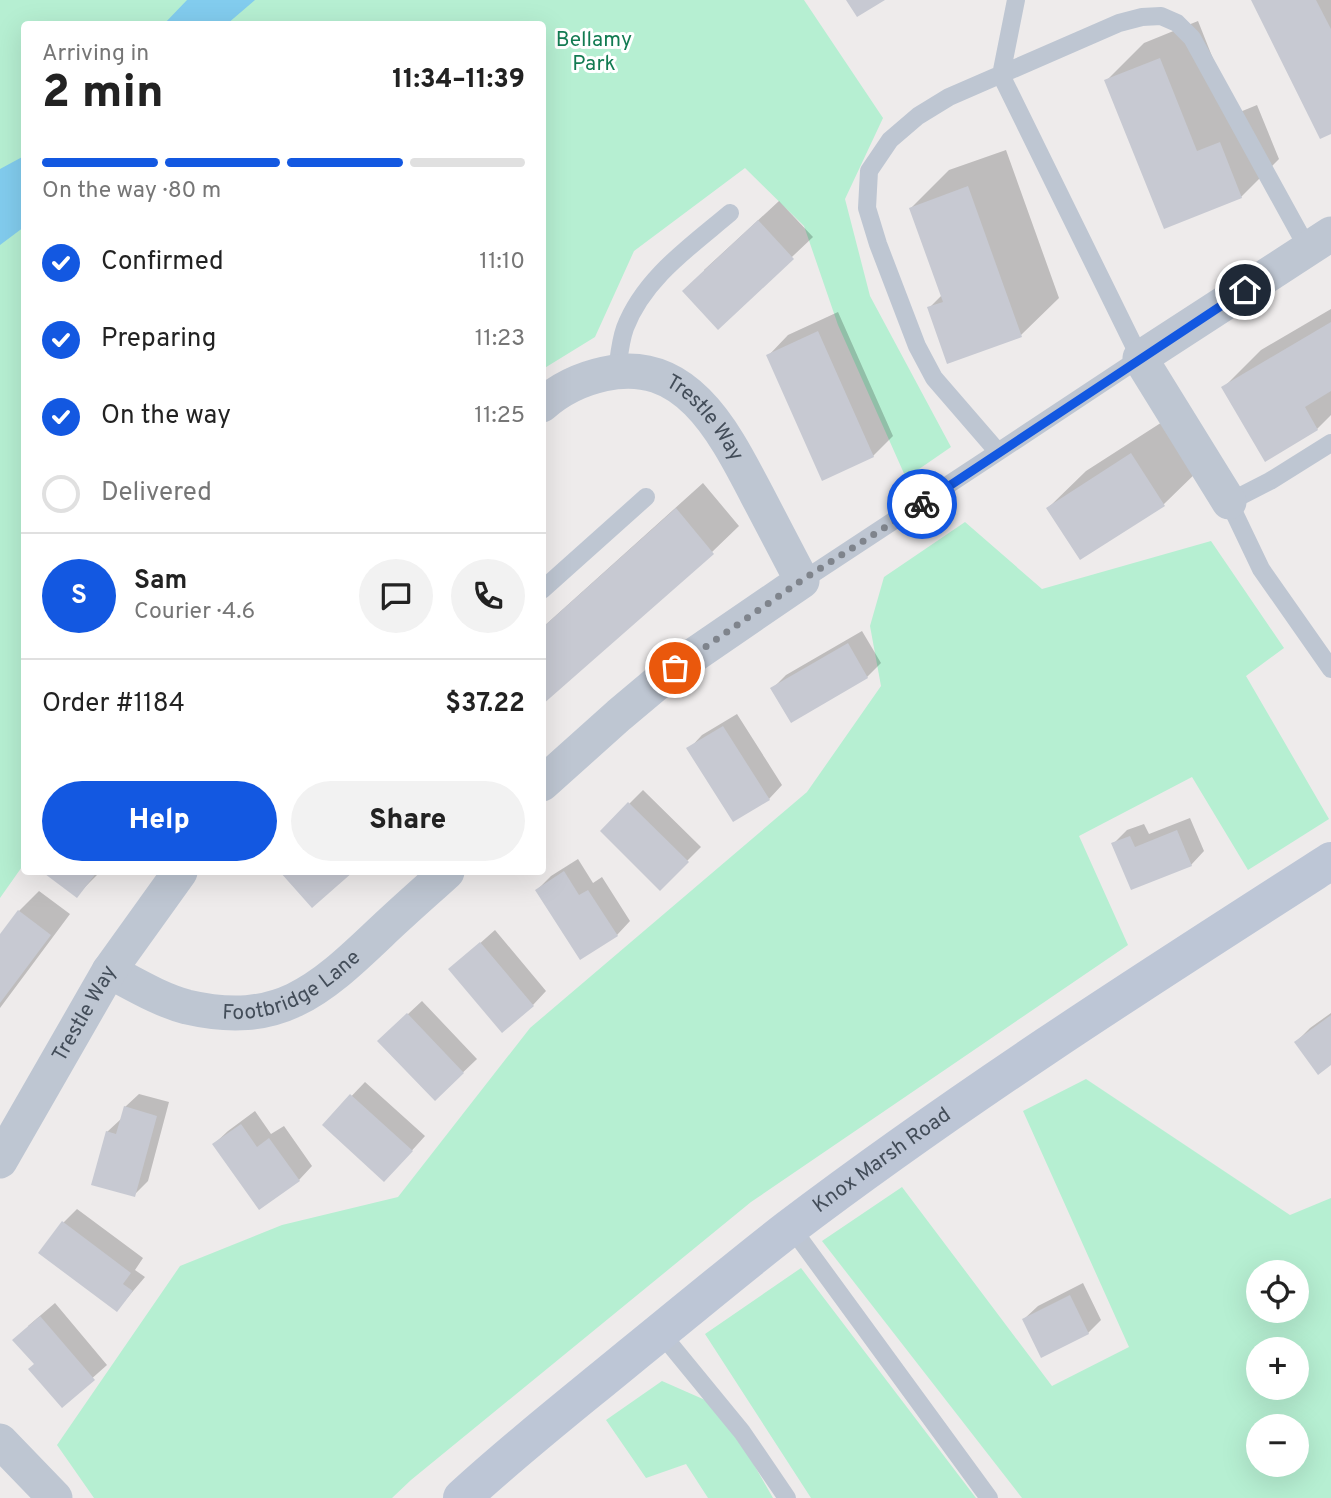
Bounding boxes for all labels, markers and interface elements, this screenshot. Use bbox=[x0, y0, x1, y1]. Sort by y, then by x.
park label: Bellamy Park bbox=[556, 27, 632, 78]
text: Arriving in bbox=[42, 40, 149, 69]
text: 11:34–11:39 bbox=[392, 64, 525, 97]
text: 2 min bbox=[42, 65, 164, 124]
text: On the way · 80 m bbox=[42, 177, 221, 206]
icon: check bbox=[42, 244, 80, 282]
text: Confirmed bbox=[101, 246, 224, 279]
text: 11:10 bbox=[479, 248, 525, 277]
pin bbox=[1215, 260, 1275, 320]
icon: home bbox=[1226, 271, 1264, 309]
icon: check bbox=[42, 321, 80, 359]
text: Preparing bbox=[101, 323, 216, 356]
text: 11:23 bbox=[475, 325, 525, 354]
street label: Trestle Way bbox=[661, 369, 750, 466]
icon: check bbox=[42, 398, 80, 436]
text: On the way bbox=[101, 400, 231, 433]
text: 11:25 bbox=[474, 402, 525, 431]
courier bbox=[887, 469, 957, 539]
text: Delivered bbox=[101, 477, 212, 510]
icon: bike bbox=[903, 485, 941, 523]
button: chat bbox=[359, 559, 433, 633]
button: phone bbox=[451, 559, 525, 633]
text: Sam bbox=[134, 565, 187, 598]
text: S bbox=[71, 580, 87, 613]
text: Courier · 4.6 bbox=[134, 598, 255, 627]
pin bbox=[645, 638, 705, 698]
icon: bag bbox=[656, 649, 694, 687]
text: Order #1184 bbox=[42, 688, 185, 721]
text: $37.22 bbox=[445, 688, 525, 721]
button: Help bbox=[42, 781, 277, 861]
button: Share bbox=[291, 781, 525, 861]
street label: Footbridge Lane bbox=[222, 944, 367, 1027]
street label: Trestle Way bbox=[46, 960, 123, 1067]
street label: Knox Marsh Road bbox=[807, 1102, 956, 1219]
map controls bbox=[1246, 1260, 1309, 1477]
button: locate bbox=[1246, 1260, 1309, 1323]
button: + bbox=[1246, 1337, 1309, 1400]
button: − bbox=[1246, 1414, 1309, 1477]

